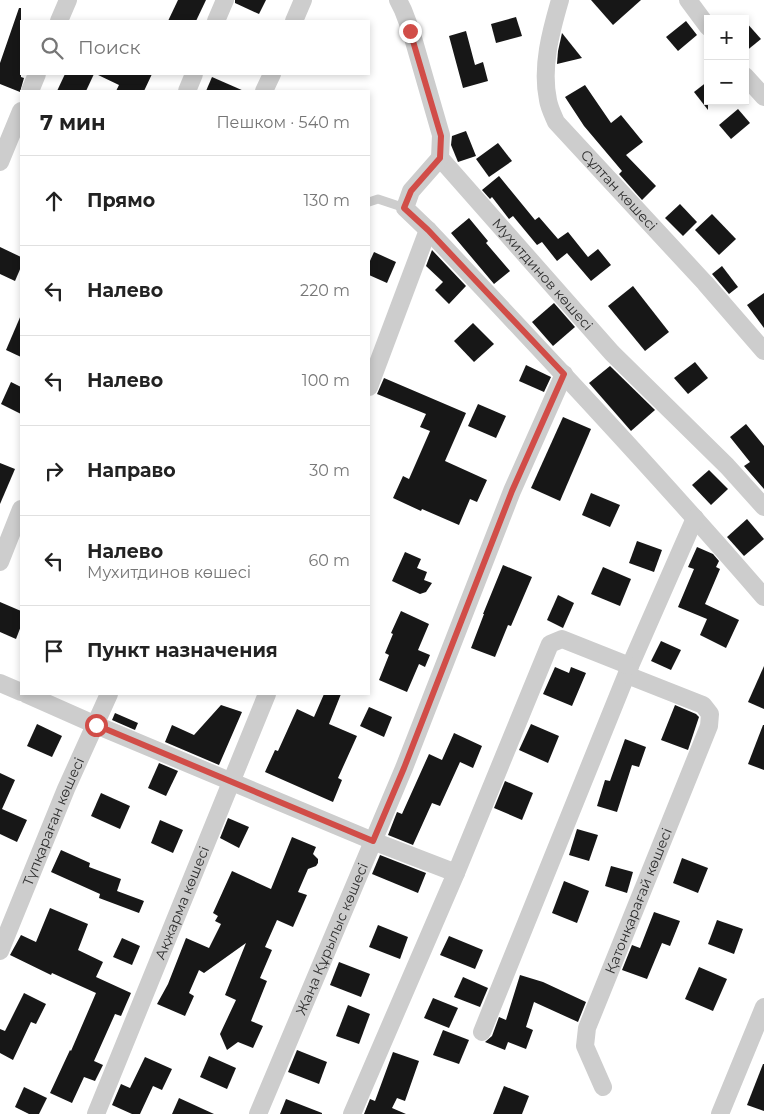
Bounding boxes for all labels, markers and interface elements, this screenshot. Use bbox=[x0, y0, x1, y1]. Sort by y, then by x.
map controls bbox=[704, 15, 749, 105]
button: + bbox=[704, 15, 749, 60]
search box bbox=[20, 20, 370, 75]
route end bbox=[399, 20, 422, 43]
icon: search bbox=[38, 34, 66, 62]
text: Поиск bbox=[78, 36, 141, 59]
button: − bbox=[704, 60, 749, 105]
text: 7 мин bbox=[40, 110, 106, 135]
text: Пешком · 540 m bbox=[216, 113, 350, 132]
street label: Сұлтан көшесі bbox=[577, 146, 661, 235]
icon: ahead bbox=[40, 187, 68, 215]
text: Прямо bbox=[87, 189, 155, 212]
text: 130 m bbox=[303, 191, 350, 210]
street label: Мухитдинов көшесі bbox=[488, 214, 597, 334]
icon: left bbox=[40, 277, 68, 305]
text: Налево bbox=[87, 279, 163, 302]
text: 220 m bbox=[300, 281, 350, 300]
icon: left bbox=[40, 367, 68, 395]
text: Налево bbox=[87, 369, 163, 392]
text: 100 m bbox=[302, 371, 350, 390]
icon: right bbox=[40, 457, 68, 485]
text: Направо bbox=[87, 459, 176, 482]
text: 30 m bbox=[309, 461, 350, 480]
text: Налево bbox=[87, 540, 163, 563]
icon: left bbox=[40, 547, 68, 575]
text: 60 m bbox=[308, 551, 350, 570]
text: Мухитдинов көшесі bbox=[87, 563, 251, 582]
icon: arrive bbox=[40, 637, 68, 665]
text: Пункт назначения bbox=[87, 639, 278, 662]
route start bbox=[85, 714, 108, 737]
street label: Түпқараған көшесі bbox=[19, 754, 88, 888]
street label: Қатонқарағай көшесі bbox=[601, 825, 676, 976]
street label: Ақжарма көшесі bbox=[151, 843, 213, 962]
street label: Жаңа Құрылыс көшесі bbox=[292, 860, 372, 1018]

